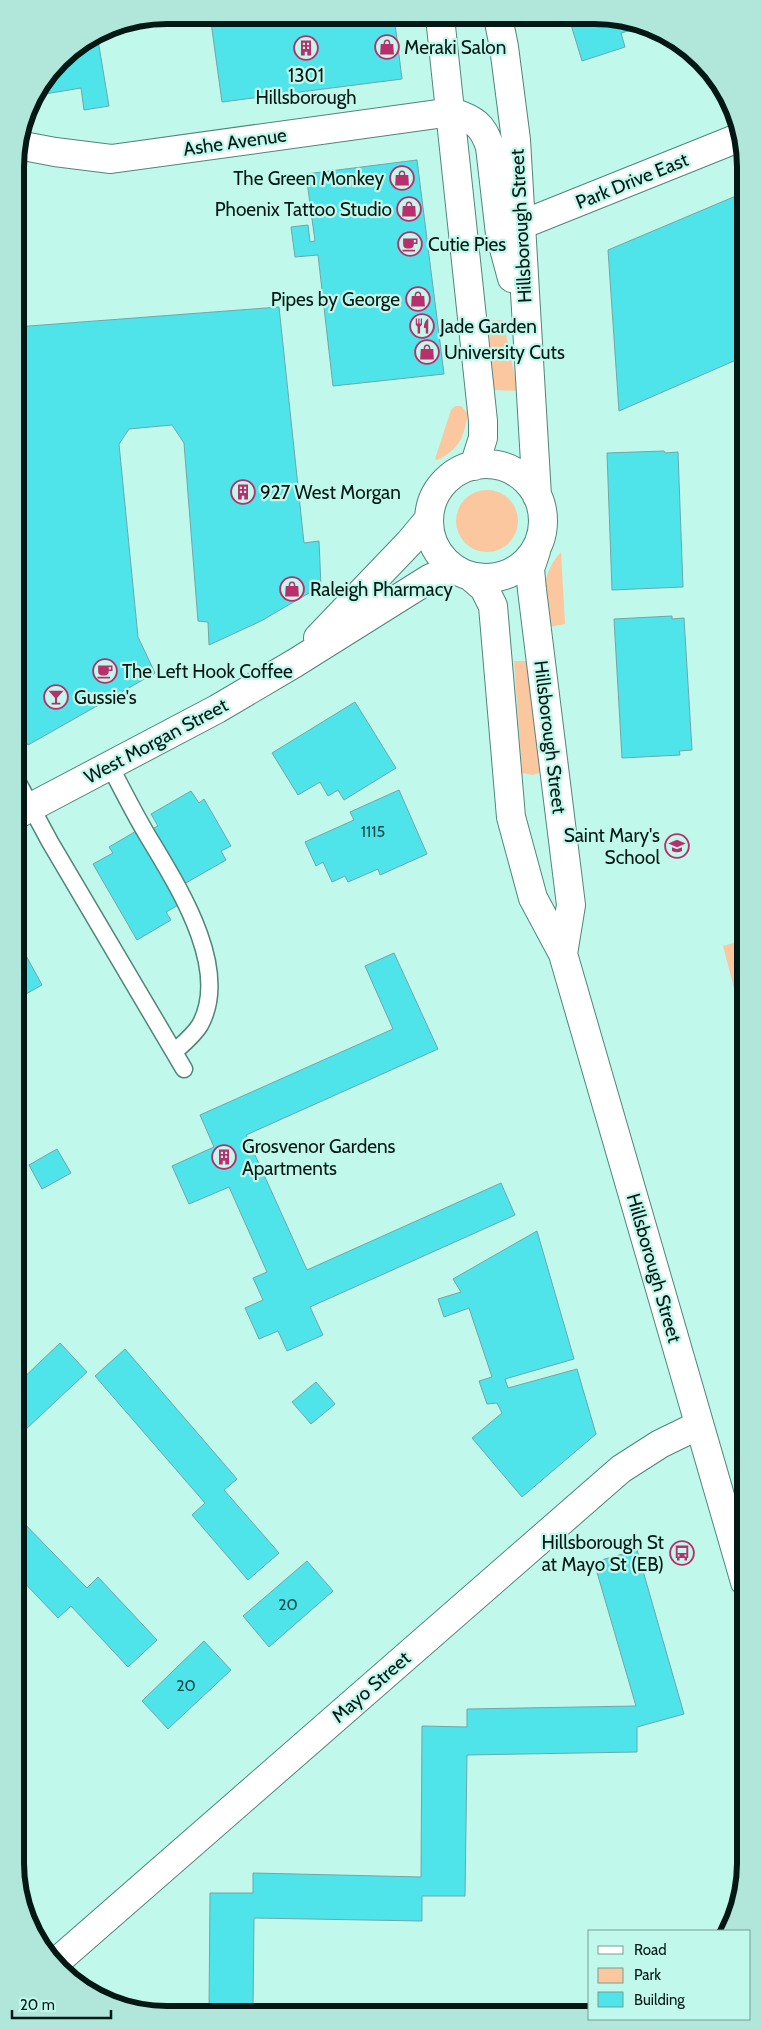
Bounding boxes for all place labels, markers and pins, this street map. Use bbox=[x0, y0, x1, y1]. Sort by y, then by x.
shop icon: Meraki Salon bbox=[374, 34, 400, 60]
building icon: 1301 Hillsborough bbox=[293, 35, 319, 61]
place label: Meraki Salon bbox=[404, 36, 506, 59]
place label: 1301 Hillsborough bbox=[255, 64, 357, 109]
shop icon: The Green Monkey bbox=[389, 165, 415, 191]
place label: The Green Monkey bbox=[233, 167, 384, 190]
shop icon: Phoenix Tattoo Studio bbox=[396, 196, 422, 222]
place label: Phoenix Tattoo Studio bbox=[215, 198, 392, 221]
cafe icon: Cutie Pies bbox=[397, 231, 423, 257]
place label: Cutie Pies bbox=[428, 233, 506, 256]
shop icon: Pipes by George bbox=[405, 286, 431, 312]
place label: Pipes by George bbox=[271, 288, 400, 311]
restaurant icon: Jade Garden bbox=[409, 313, 435, 339]
place label: Jade Garden bbox=[439, 315, 537, 338]
shop icon: University Cuts bbox=[414, 339, 440, 365]
place label: University Cuts bbox=[444, 341, 565, 364]
building icon: 927 West Morgan bbox=[230, 479, 256, 505]
place label: 927 West Morgan bbox=[260, 481, 401, 504]
shop icon: Raleigh Pharmacy bbox=[279, 576, 305, 602]
place label: Raleigh Pharmacy bbox=[310, 578, 453, 601]
cafe icon: The Left Hook Coffee bbox=[92, 658, 118, 684]
place label: The Left Hook Coffee bbox=[122, 660, 293, 683]
bar icon: Gussie's bbox=[43, 684, 69, 710]
place label: Gussie's bbox=[74, 686, 137, 709]
place label: Saint Mary's School bbox=[564, 824, 661, 869]
school or university icon: Saint Mary's School bbox=[664, 833, 690, 859]
place label: Grosvenor Gardens Apartments bbox=[242, 1135, 396, 1180]
building icon: Grosvenor Gardens Apartments bbox=[211, 1144, 237, 1170]
place label: Hillsborough St at Mayo St (EB) bbox=[541, 1531, 665, 1576]
bus stop icon: Hillsborough St at Mayo St (EB) bbox=[669, 1540, 695, 1566]

